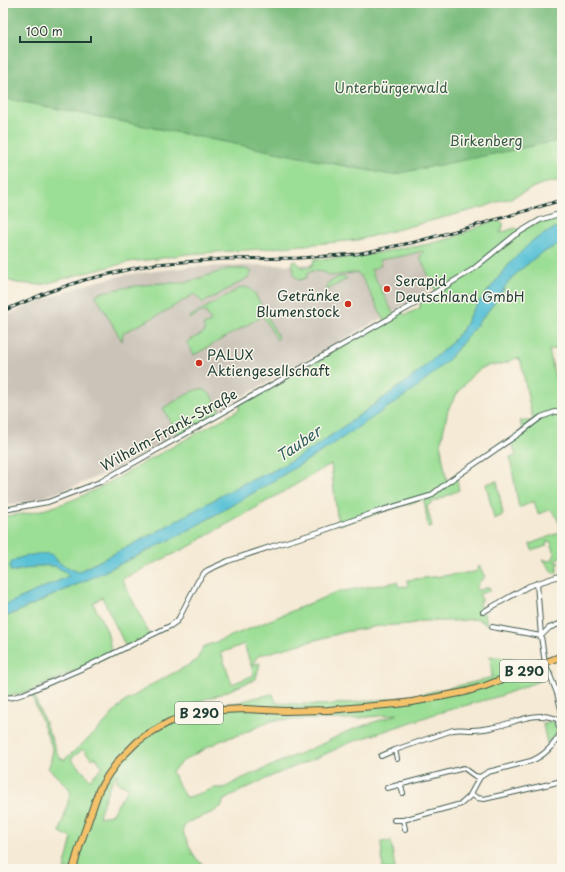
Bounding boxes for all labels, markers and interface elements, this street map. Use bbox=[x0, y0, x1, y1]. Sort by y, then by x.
scale bar bbox=[20, 18, 91, 44]
text: 100 m bbox=[26, 22, 63, 40]
park label: Unterbürgerwald bbox=[334, 77, 448, 98]
park label: Birkenberg bbox=[449, 130, 523, 151]
place label: Serapid Deutschland GmbH bbox=[395, 270, 525, 307]
marker: Serapid Deutschland GmbH bbox=[382, 284, 392, 294]
place label: Getränke Blumenstock bbox=[256, 285, 340, 322]
marker: Getränke Blumenstock bbox=[343, 299, 353, 309]
place label: PALUX Aktiengesellschaft bbox=[207, 344, 330, 381]
marker: PALUX Aktiengesellschaft bbox=[194, 358, 204, 368]
street label: Wilhelm-Frank-Straße bbox=[96, 383, 241, 476]
water label: Tauber bbox=[271, 418, 327, 466]
road number: B 290 bbox=[500, 660, 548, 682]
road number: B 290 bbox=[175, 702, 223, 724]

